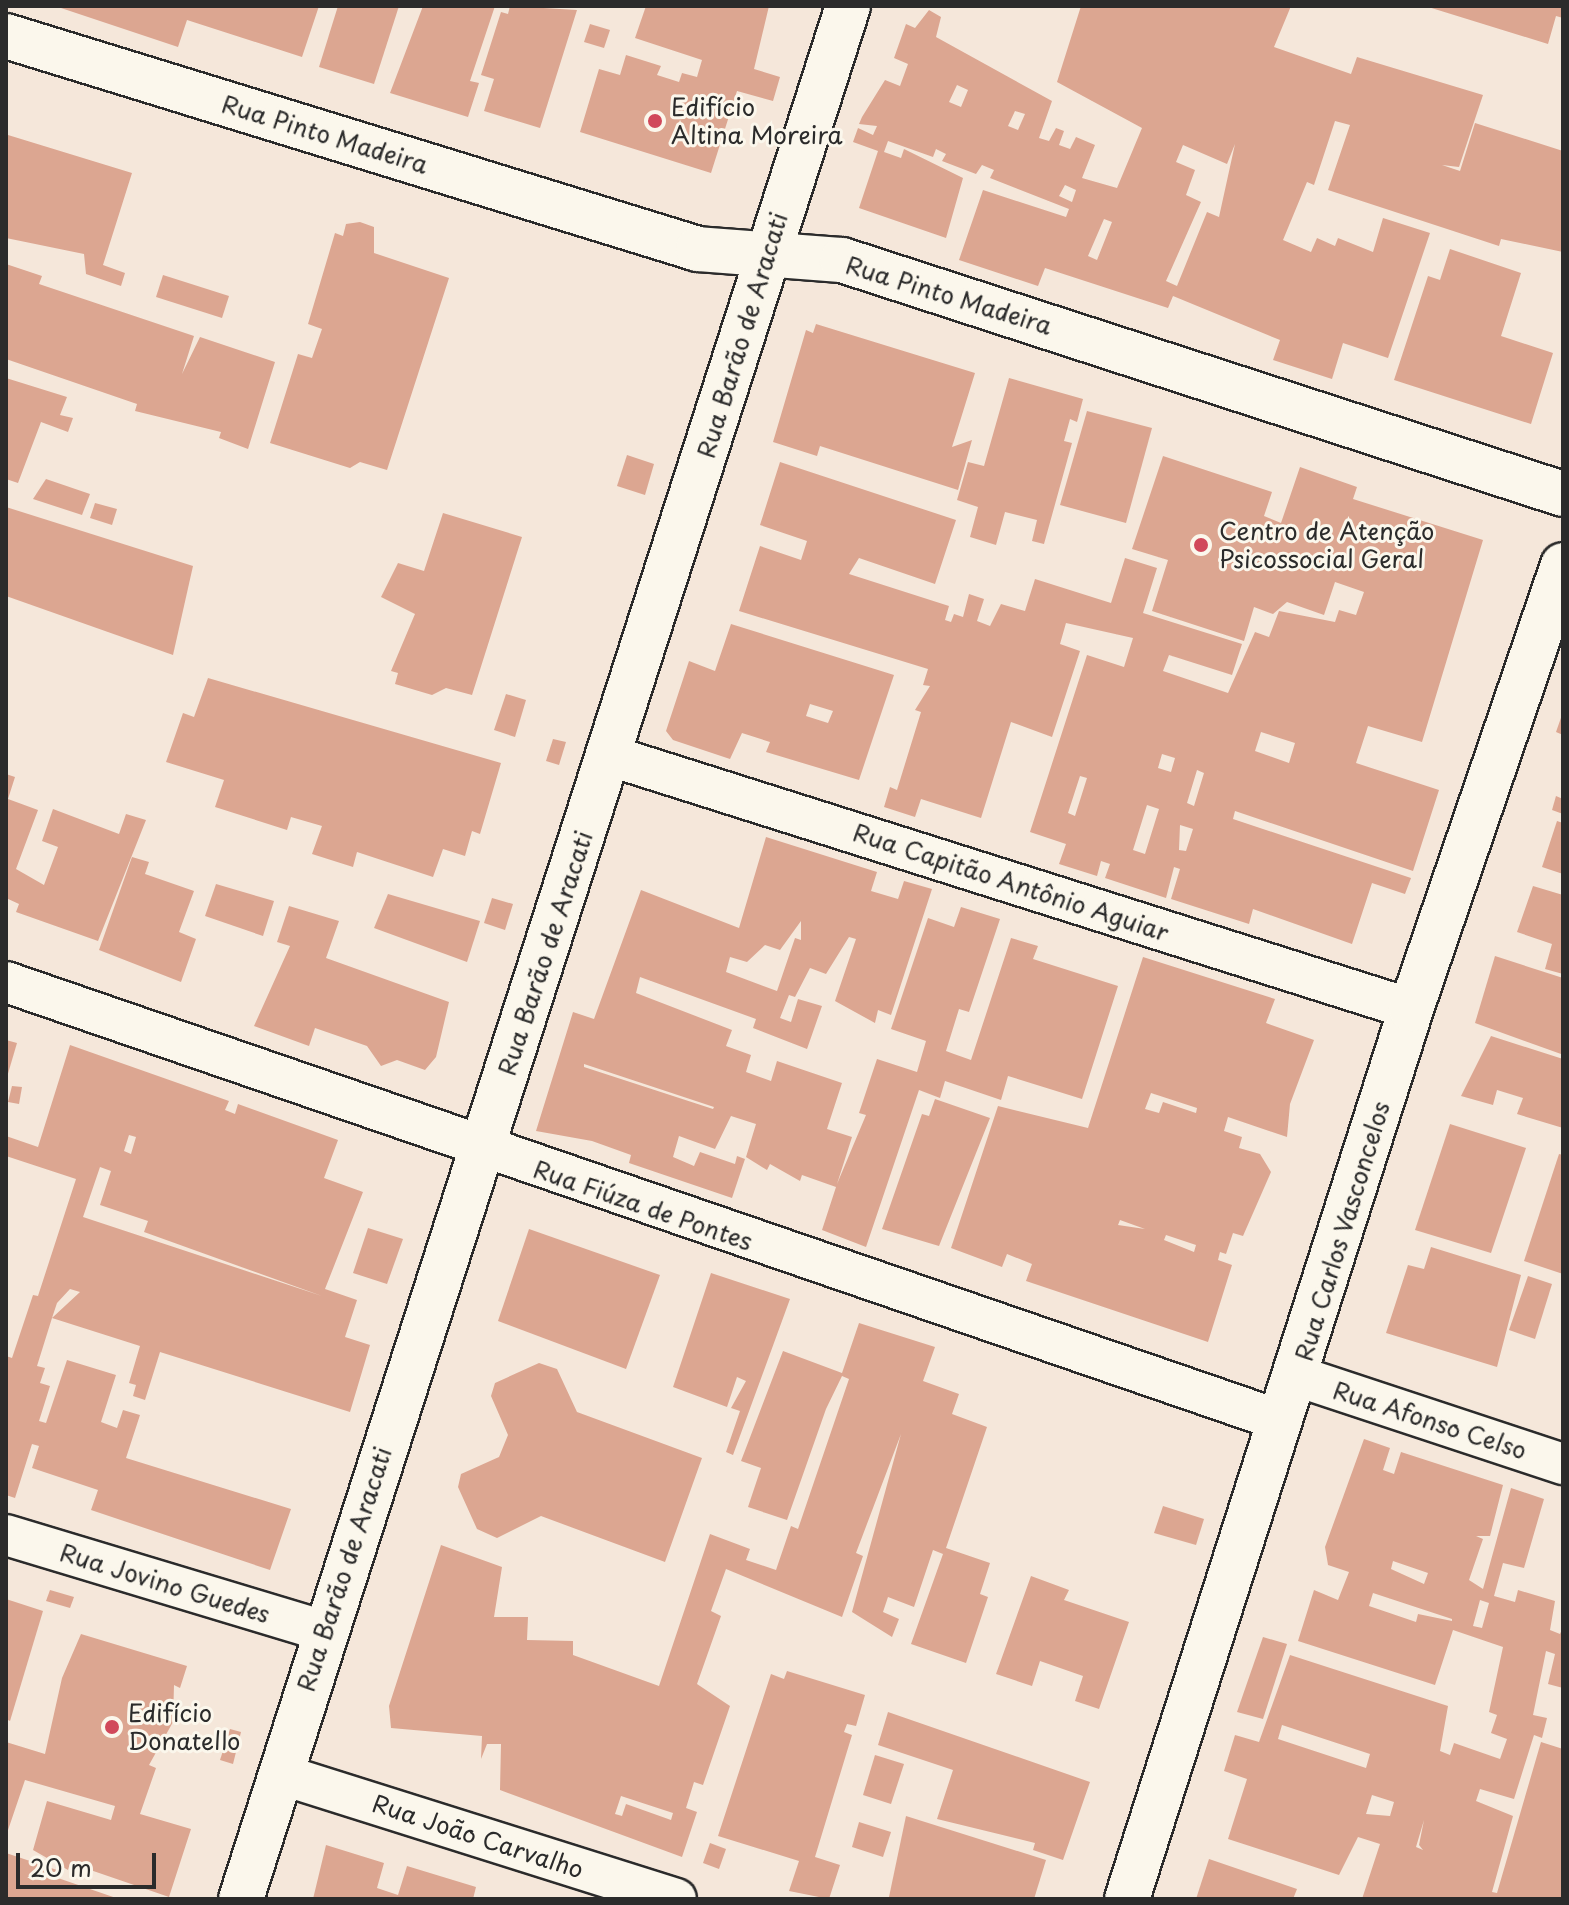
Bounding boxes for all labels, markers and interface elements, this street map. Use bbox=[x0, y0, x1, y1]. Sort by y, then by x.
street label: Rua Pinto Madeira bbox=[218, 89, 432, 179]
place label: Edifício Altina Moreira bbox=[671, 93, 841, 149]
marker: Edifício Altina Moreira bbox=[646, 112, 664, 130]
street label: Rua Barão de Aracati bbox=[691, 210, 793, 460]
street label: Rua Pinto Madeira bbox=[842, 250, 1056, 340]
place label: Centro de Atenção Psicossocial Geral bbox=[1219, 517, 1437, 573]
marker: Centro de Atenção Psicossocial Geral bbox=[1190, 534, 1212, 556]
street label: Rua Capitão Antônio Aguiar bbox=[849, 817, 1173, 947]
street label: Rua Barão de Aracati bbox=[492, 828, 598, 1078]
street label: Rua Carlos Vasconcelos bbox=[1288, 1097, 1396, 1365]
street label: Rua Fiúza de Pontes bbox=[529, 1154, 757, 1256]
street label: Rua Afonso Celso bbox=[1329, 1375, 1531, 1465]
street label: Rua Barão de Aracati bbox=[291, 1444, 397, 1694]
street label: Rua Jovino Guedes bbox=[56, 1537, 274, 1629]
place label: Edifício Donatello bbox=[128, 1699, 240, 1755]
marker: Edifício Donatello bbox=[103, 1718, 121, 1736]
street label: Rua João Carvalho bbox=[368, 1788, 588, 1884]
scale bar bbox=[20, 1837, 160, 1887]
text: 20 m bbox=[30, 1849, 92, 1885]

